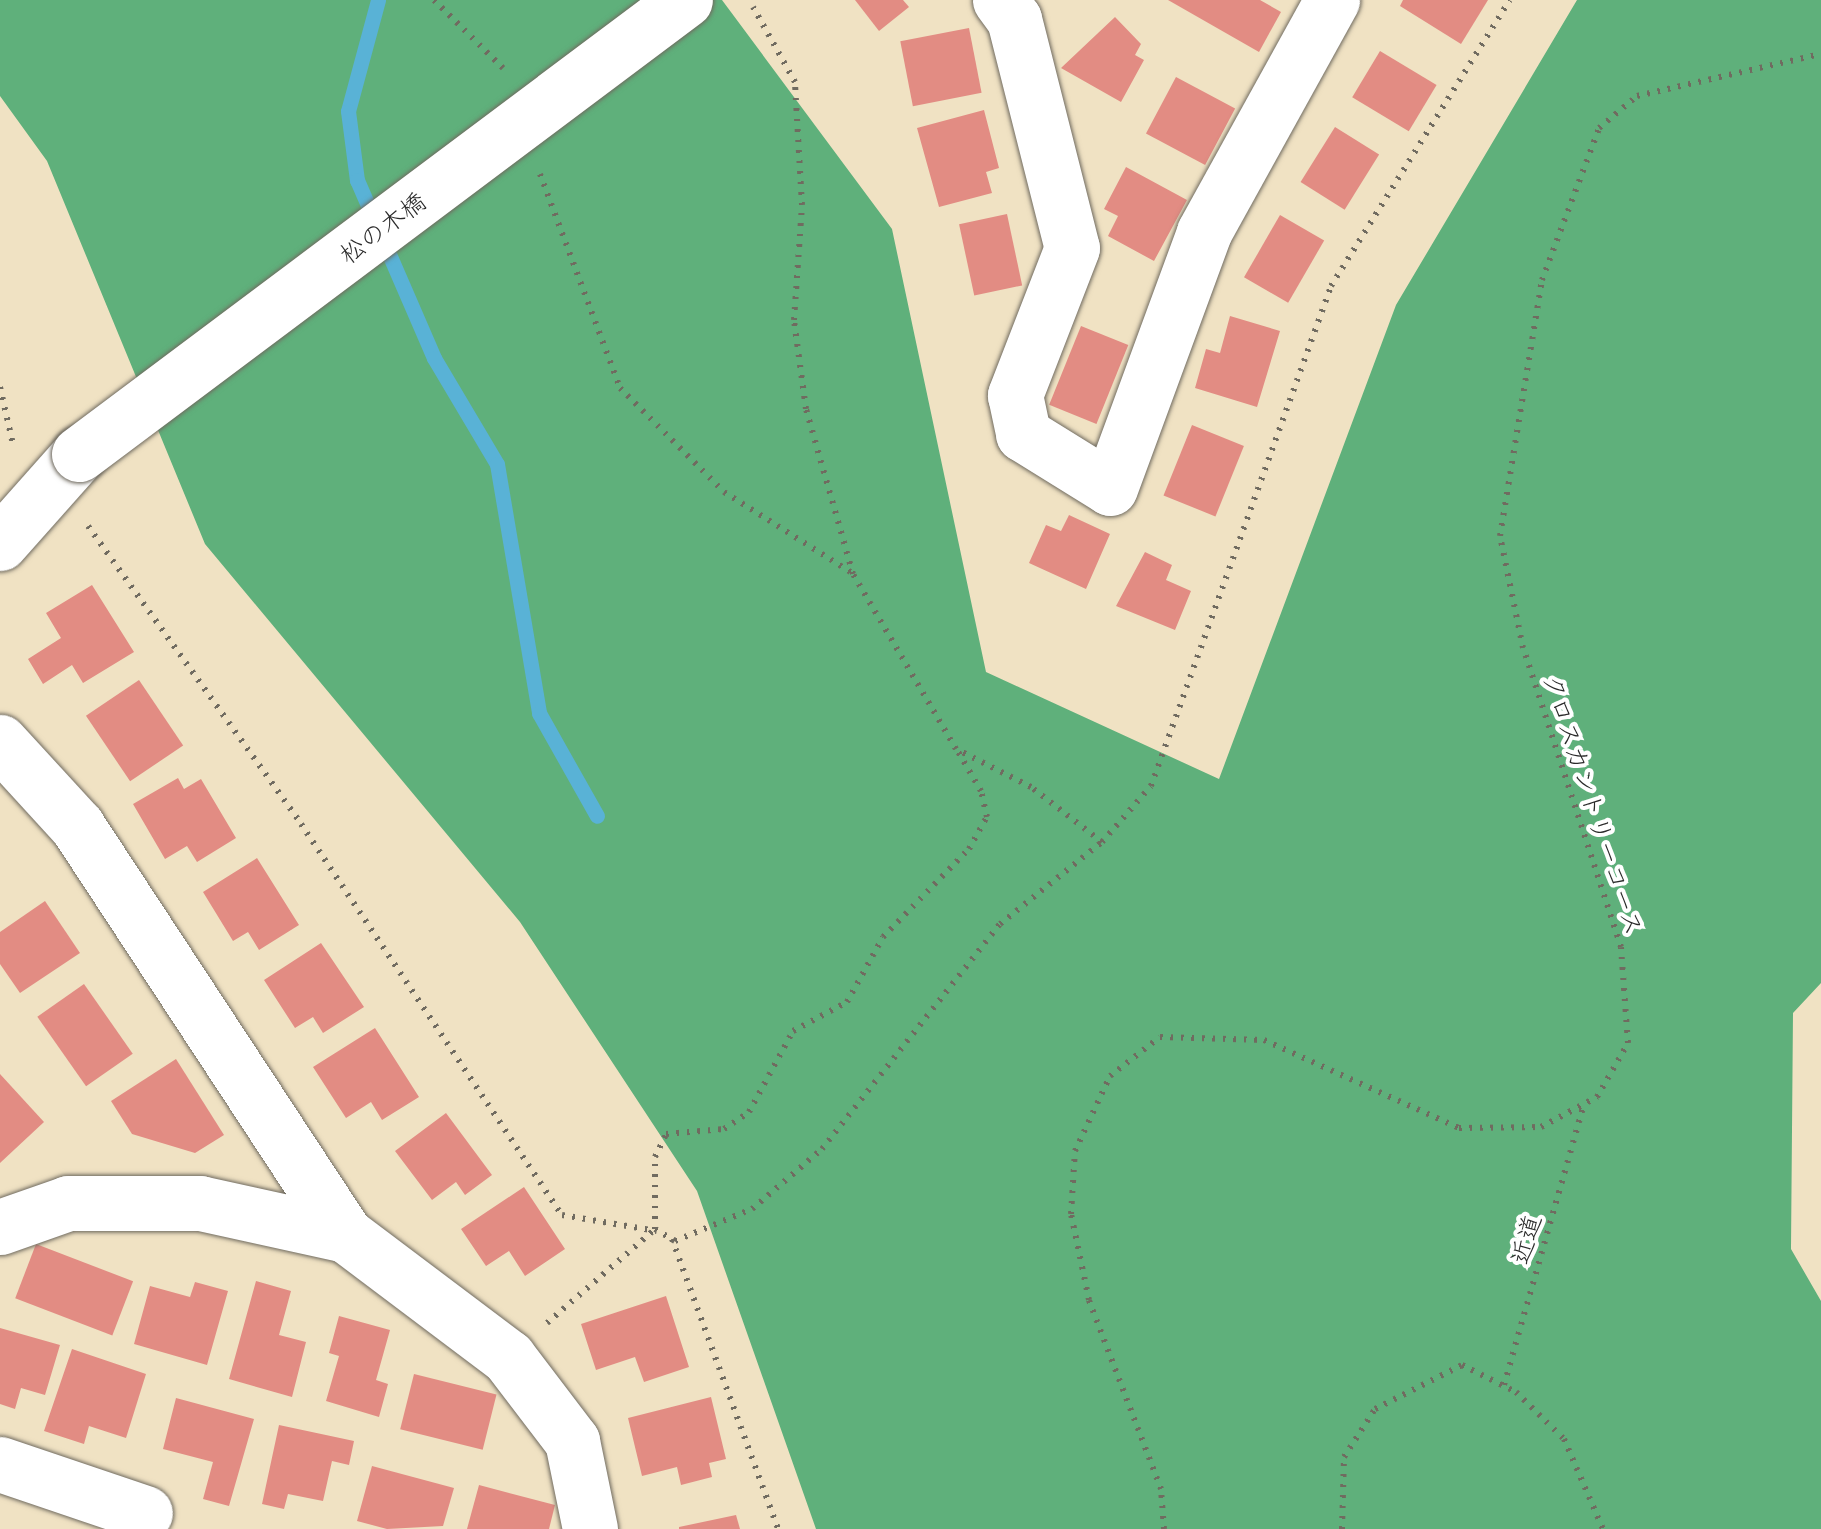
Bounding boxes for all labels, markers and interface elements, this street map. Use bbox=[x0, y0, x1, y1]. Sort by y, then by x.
street label: 松の木橋 bbox=[333, 185, 431, 269]
street label: クロスカントリーコース bbox=[1537, 669, 1651, 939]
street label: 近道 bbox=[1504, 1211, 1546, 1267]

